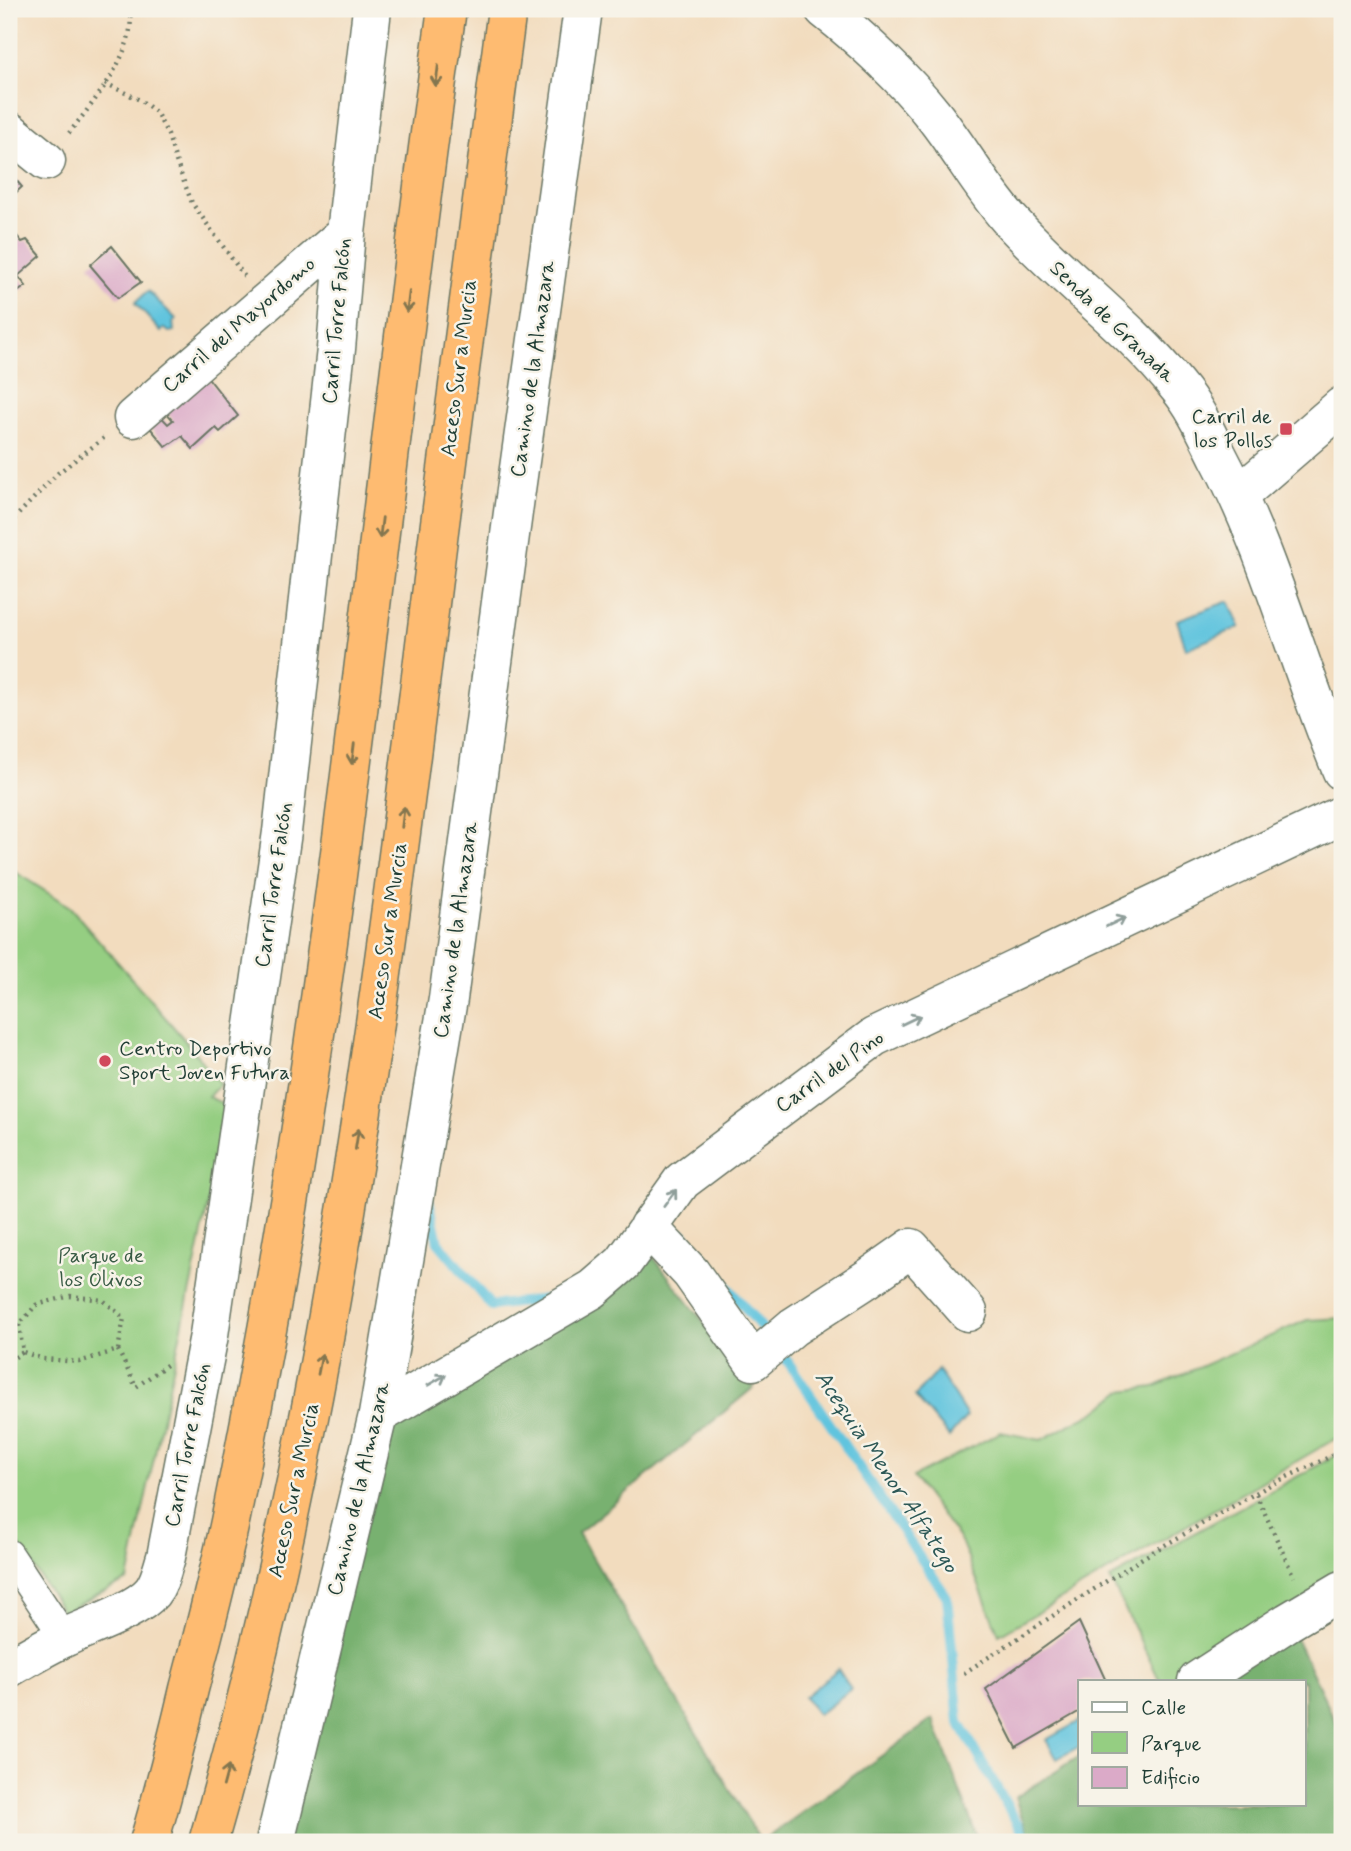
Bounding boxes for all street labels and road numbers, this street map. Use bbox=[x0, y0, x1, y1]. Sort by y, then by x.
street label: Carril Torre Falcón bbox=[316, 237, 358, 405]
street label: Carril del Mayordomo bbox=[156, 250, 322, 400]
street label: Senda de Granada bbox=[1043, 255, 1181, 389]
street label: Camino de la Almazara bbox=[504, 259, 562, 479]
street label: Acceso Sur a Murcia bbox=[434, 278, 484, 458]
street label: Carril Torre Falcón bbox=[249, 801, 299, 969]
street label: Camino de la Almazara bbox=[427, 820, 485, 1040]
street label: Acceso Sur a Murcia bbox=[362, 841, 414, 1021]
street label: Carril del Pino bbox=[770, 1024, 890, 1120]
street label: Carril Torre Falcón bbox=[158, 1361, 218, 1529]
street label: Camino de la Almazara bbox=[321, 1379, 397, 1599]
street label: Acceso Sur a Murcia bbox=[262, 1400, 326, 1580]

